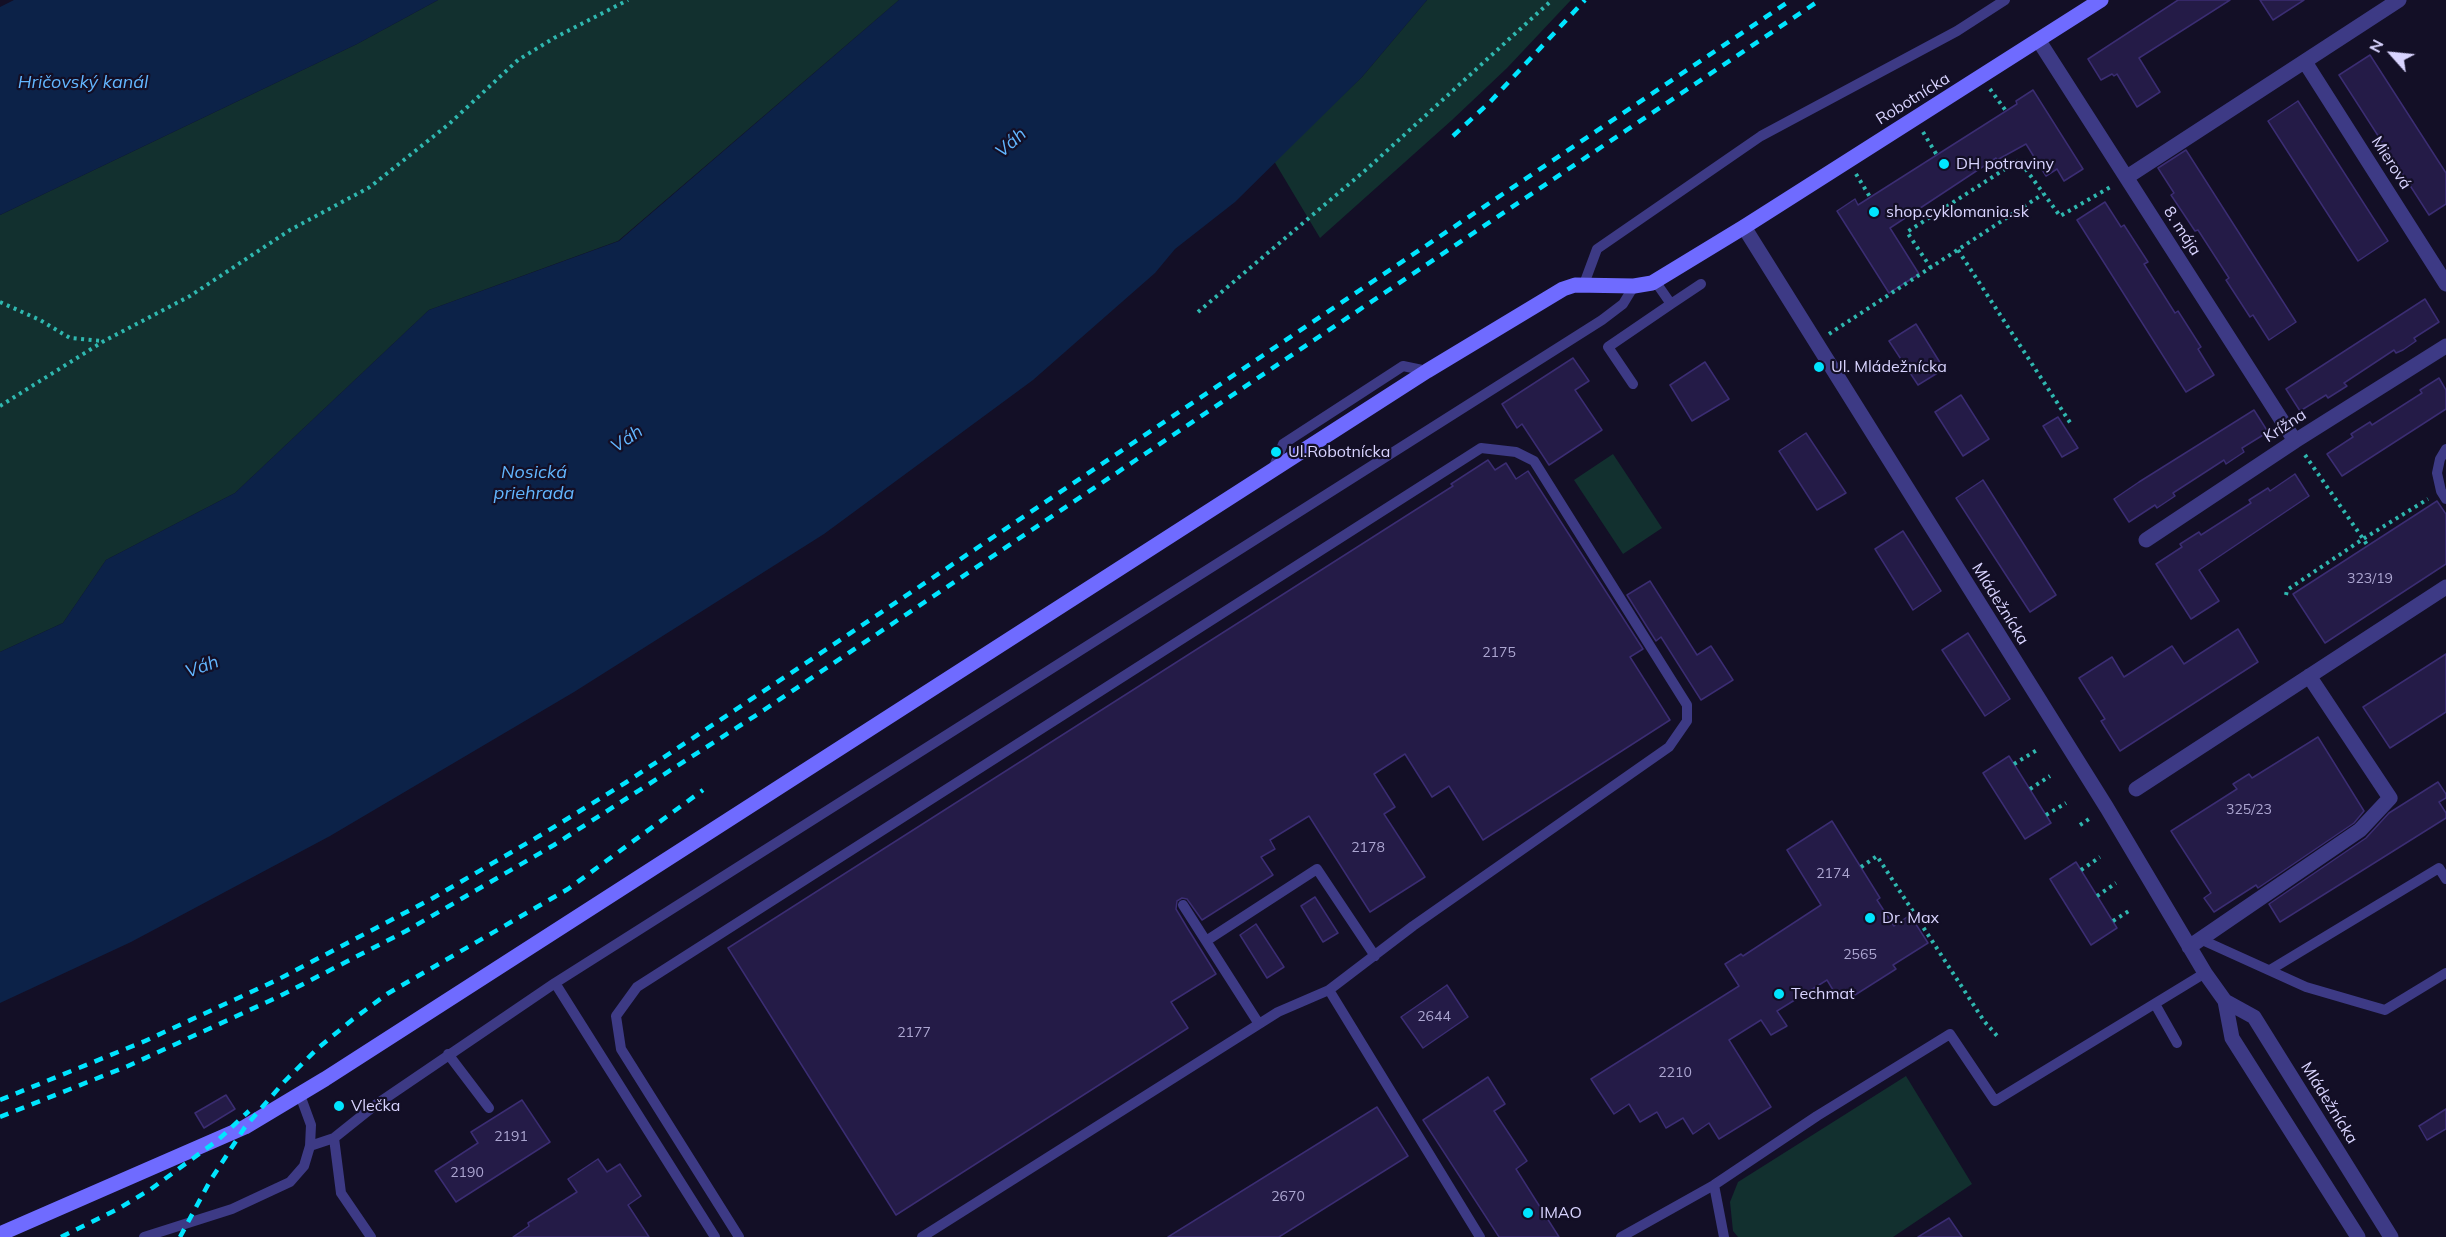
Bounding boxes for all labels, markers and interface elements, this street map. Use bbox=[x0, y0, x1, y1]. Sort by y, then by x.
north arrow bbox=[2362, 24, 2422, 84]
text: N bbox=[2364, 36, 2388, 56]
street label: Robotnícka bbox=[1873, 69, 1953, 129]
water label: Hričovský kanál bbox=[18, 72, 148, 94]
water label: Váh bbox=[991, 124, 1031, 162]
street label: Mierová bbox=[2367, 133, 2415, 193]
place label: DH potraviny bbox=[1956, 154, 2054, 174]
marker: DH potraviny bbox=[1937, 157, 1951, 171]
place label: shop.cyklomania.sk bbox=[1886, 202, 2029, 222]
street label: 8. mája bbox=[2159, 203, 2205, 259]
marker: shop.cyklomania.sk bbox=[1867, 205, 1881, 219]
place label: Ul. Mládežnícka bbox=[1831, 357, 1947, 377]
marker: Ul. Mládežnícka bbox=[1812, 360, 1826, 374]
street label: Krížna bbox=[2260, 405, 2310, 447]
water label: Váh bbox=[607, 421, 647, 457]
place label: Ul.Robotnícka bbox=[1288, 442, 1390, 462]
marker: Ul.Robotnícka bbox=[1269, 445, 1283, 459]
water label: Nosická priehrada bbox=[494, 462, 574, 504]
street label: Mládežnícka bbox=[1967, 560, 2033, 648]
house number: 323/19 bbox=[2347, 571, 2393, 587]
house number: 2175 bbox=[1482, 645, 1516, 661]
water label: Váh bbox=[182, 651, 222, 683]
house number: 325/23 bbox=[2226, 802, 2272, 818]
house number: 2178 bbox=[1351, 840, 1385, 856]
house number: 2174 bbox=[1816, 866, 1850, 882]
place label: Dr. Max bbox=[1882, 908, 1939, 928]
marker: Dr. Max bbox=[1863, 911, 1877, 925]
house number: 2565 bbox=[1843, 947, 1877, 963]
place label: Techmat bbox=[1791, 984, 1855, 1004]
marker: Techmat bbox=[1772, 987, 1786, 1001]
house number: 2644 bbox=[1417, 1009, 1451, 1025]
house number: 2177 bbox=[897, 1025, 931, 1041]
street label: Mládežnícka bbox=[2296, 1059, 2362, 1147]
house number: 2210 bbox=[1658, 1065, 1692, 1081]
place label: Vlečka bbox=[351, 1096, 400, 1116]
marker: Vlečka bbox=[332, 1099, 346, 1113]
house number: 2191 bbox=[494, 1129, 528, 1145]
house number: 2190 bbox=[450, 1165, 484, 1181]
house number: 2670 bbox=[1271, 1189, 1305, 1205]
place label: IMAO bbox=[1540, 1203, 1582, 1223]
marker: IMAO bbox=[1521, 1206, 1535, 1220]

